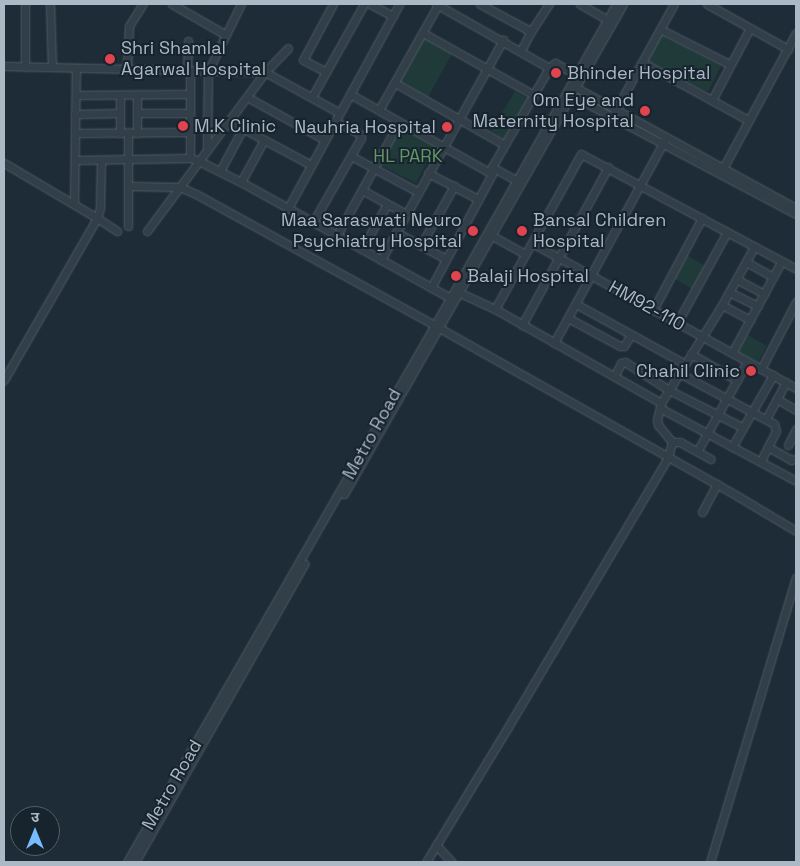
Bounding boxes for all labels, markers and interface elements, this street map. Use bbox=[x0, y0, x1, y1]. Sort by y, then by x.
place label: Shri Shamlal Agarwal Hospital bbox=[121, 38, 266, 80]
marker: Shri Shamlal Agarwal Hospital bbox=[103, 52, 117, 66]
place label: Bhinder Hospital bbox=[567, 62, 710, 84]
marker: Bhinder Hospital bbox=[549, 66, 563, 80]
place label: Om Eye and Maternity Hospital bbox=[472, 90, 634, 132]
marker: Om Eye and Maternity Hospital bbox=[638, 104, 652, 118]
place label: M.K Clinic bbox=[194, 115, 276, 137]
place label: Nauhria Hospital bbox=[294, 116, 436, 138]
marker: M.K Clinic bbox=[176, 119, 190, 133]
marker: Nauhria Hospital bbox=[440, 120, 454, 134]
park label: HL PARK bbox=[373, 145, 443, 167]
place label: Maa Saraswati Neuro Psychiatry Hospital bbox=[281, 210, 462, 252]
place label: Bansal Children Hospital bbox=[533, 210, 666, 252]
marker: Maa Saraswati Neuro Psychiatry Hospital bbox=[466, 224, 480, 238]
marker: Bansal Children Hospital bbox=[515, 224, 529, 238]
place label: Balaji Hospital bbox=[467, 265, 589, 287]
marker: Balaji Hospital bbox=[449, 269, 463, 283]
street label: HM92-110 bbox=[605, 276, 689, 336]
place label: Chahil Clinic bbox=[636, 360, 740, 382]
marker: Chahil Clinic bbox=[744, 364, 758, 378]
street label: Metro Road bbox=[338, 385, 406, 483]
street label: Metro Road bbox=[138, 736, 206, 834]
north arrow bbox=[10, 806, 60, 856]
text: उ bbox=[31, 808, 39, 826]

